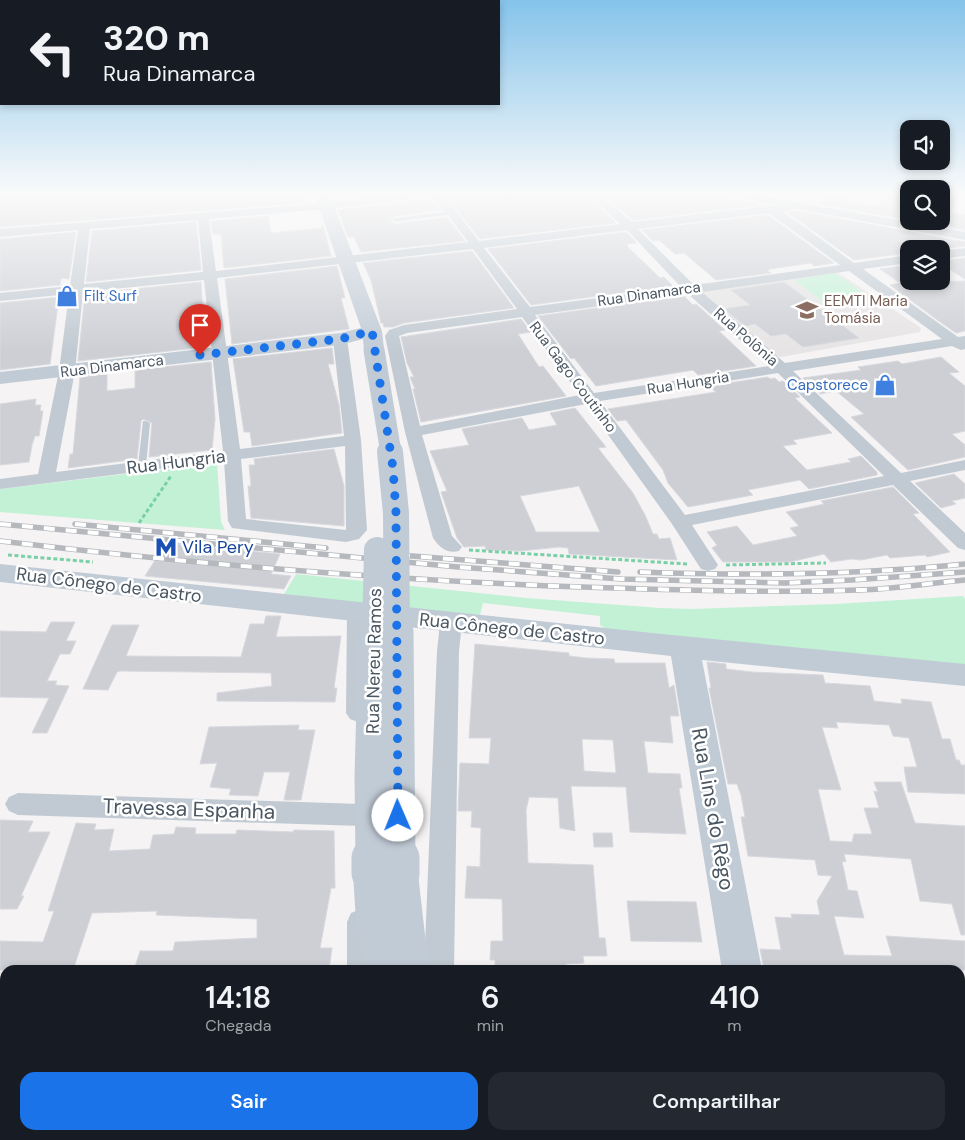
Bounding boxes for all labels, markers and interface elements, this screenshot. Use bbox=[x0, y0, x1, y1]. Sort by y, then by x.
text: 320 m bbox=[103, 15, 210, 61]
icon: left bbox=[20, 20, 85, 85]
text: Rua Dinamarca bbox=[103, 59, 255, 88]
map controls bbox=[900, 120, 950, 290]
button: sound bbox=[900, 120, 950, 170]
button: search bbox=[900, 180, 950, 230]
button: layers bbox=[900, 240, 950, 290]
street label: Rua Dinamarca bbox=[596, 277, 702, 311]
shop icon: Filt Surf bbox=[54, 283, 80, 309]
place label: Filt Surf bbox=[84, 286, 137, 306]
place label: EEMTI Maria Tomásia bbox=[824, 291, 908, 328]
school or university icon: EEMTI Maria Tomásia bbox=[794, 297, 820, 323]
street label: Rua Polônia bbox=[709, 303, 783, 371]
pin bbox=[179, 304, 221, 355]
icon: arrive bbox=[186, 311, 214, 339]
street label: Rua Gago Coutinho bbox=[525, 317, 621, 437]
street label: Rua Dinamarca bbox=[59, 350, 165, 382]
street label: Rua Hungria bbox=[646, 367, 730, 399]
shop icon: Capstorece bbox=[872, 372, 898, 398]
place label: Capstorece bbox=[787, 375, 868, 395]
street label: Rua Hungria bbox=[125, 444, 227, 480]
metro station icon: Vila Pery bbox=[153, 534, 179, 560]
place label: Vila Pery bbox=[182, 535, 254, 559]
street label: Rua Cônego de Castro bbox=[15, 562, 203, 608]
street label: Rua Nereu Ramos bbox=[361, 588, 387, 734]
street label: Rua Cônego de Castro bbox=[418, 607, 606, 651]
street label: Rua Lins do Rêgo bbox=[685, 726, 741, 892]
position arrow bbox=[371, 789, 423, 841]
street label: Travessa Espanha bbox=[102, 792, 276, 826]
text: 14:18 bbox=[205, 978, 271, 1017]
text: 6 bbox=[481, 978, 500, 1017]
text: 410 bbox=[709, 978, 760, 1017]
text: Chegada bbox=[205, 1015, 271, 1036]
text: min bbox=[477, 1015, 504, 1036]
text: m bbox=[727, 1015, 742, 1036]
button: Sair bbox=[20, 1072, 478, 1130]
button: Compartilhar bbox=[488, 1072, 945, 1130]

